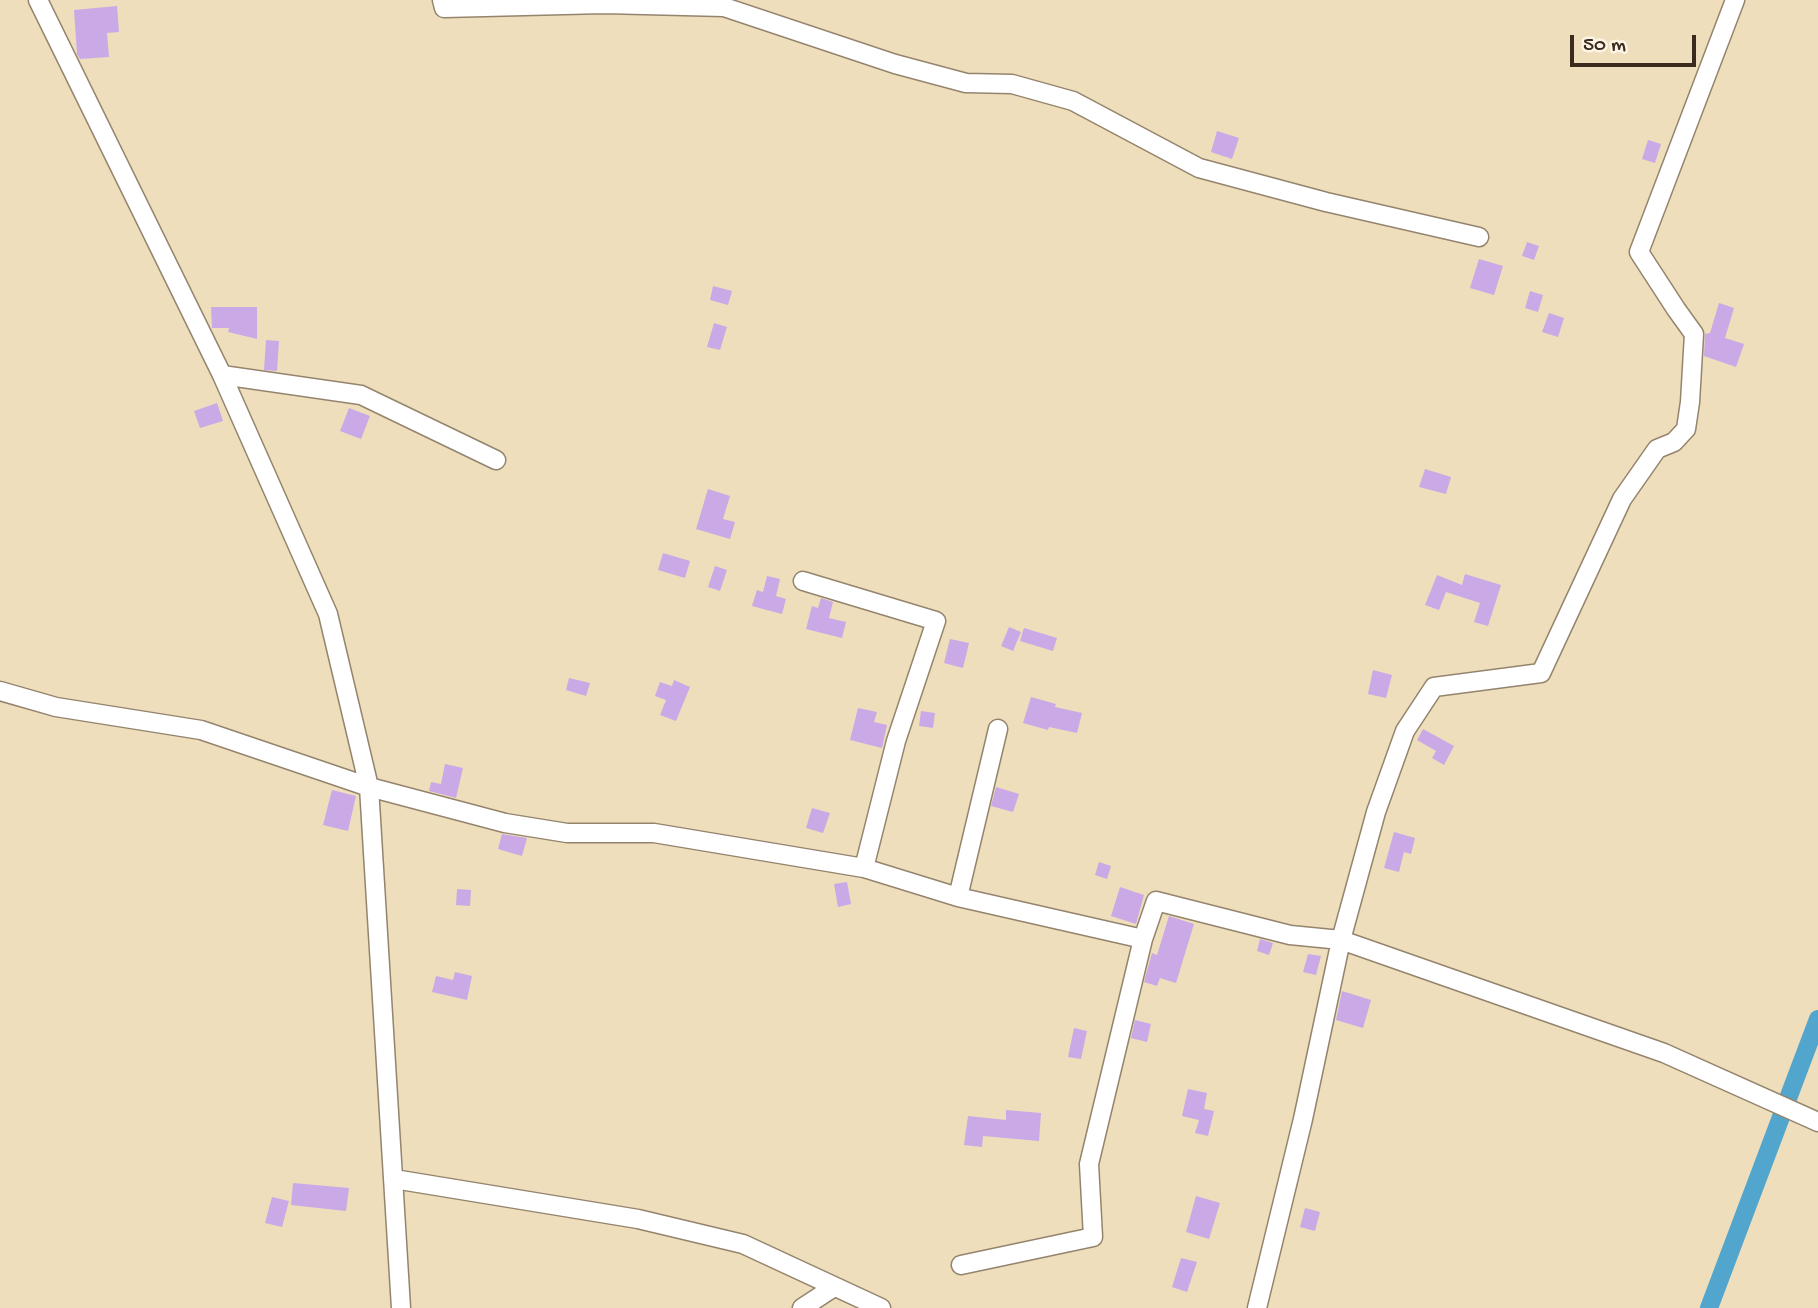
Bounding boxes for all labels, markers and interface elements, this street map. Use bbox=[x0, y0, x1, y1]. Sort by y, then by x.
scale bar bbox=[1573, 21, 1699, 65]
text: 50 m bbox=[1583, 34, 1626, 59]

